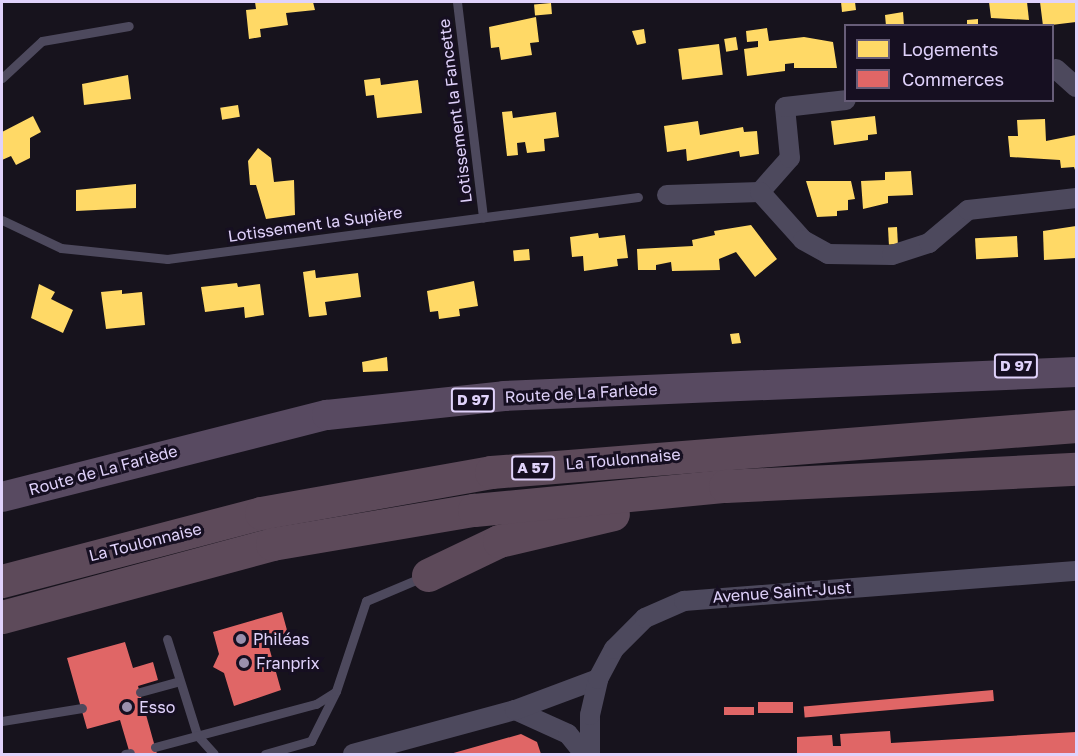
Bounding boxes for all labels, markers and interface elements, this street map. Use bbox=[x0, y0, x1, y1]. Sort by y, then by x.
street label: Lotissement la Fancette bbox=[434, 18, 476, 204]
legend bbox=[844, 24, 1054, 102]
text: Logements bbox=[902, 38, 998, 60]
text: Commerces bbox=[902, 68, 1004, 90]
street label: Lotissement la Supière bbox=[227, 202, 403, 246]
road number: D 97 bbox=[994, 354, 1038, 378]
street label: Route de La Farlède bbox=[504, 379, 658, 407]
road number: D 97 bbox=[450, 388, 496, 412]
street label: Route de La Farlède bbox=[27, 441, 179, 499]
street label: La Toulonnaise bbox=[565, 444, 681, 474]
road number: A 57 bbox=[510, 456, 556, 480]
street label: La Toulonnaise bbox=[87, 519, 203, 565]
street label: Avenue Saint-Just bbox=[712, 578, 852, 606]
place label: Philéas bbox=[253, 629, 309, 649]
marker: Philéas bbox=[234, 632, 248, 646]
place label: Franprix bbox=[256, 653, 320, 673]
marker: Franprix bbox=[237, 656, 251, 670]
place label: Esso bbox=[139, 697, 175, 717]
marker: Esso bbox=[120, 700, 134, 714]

